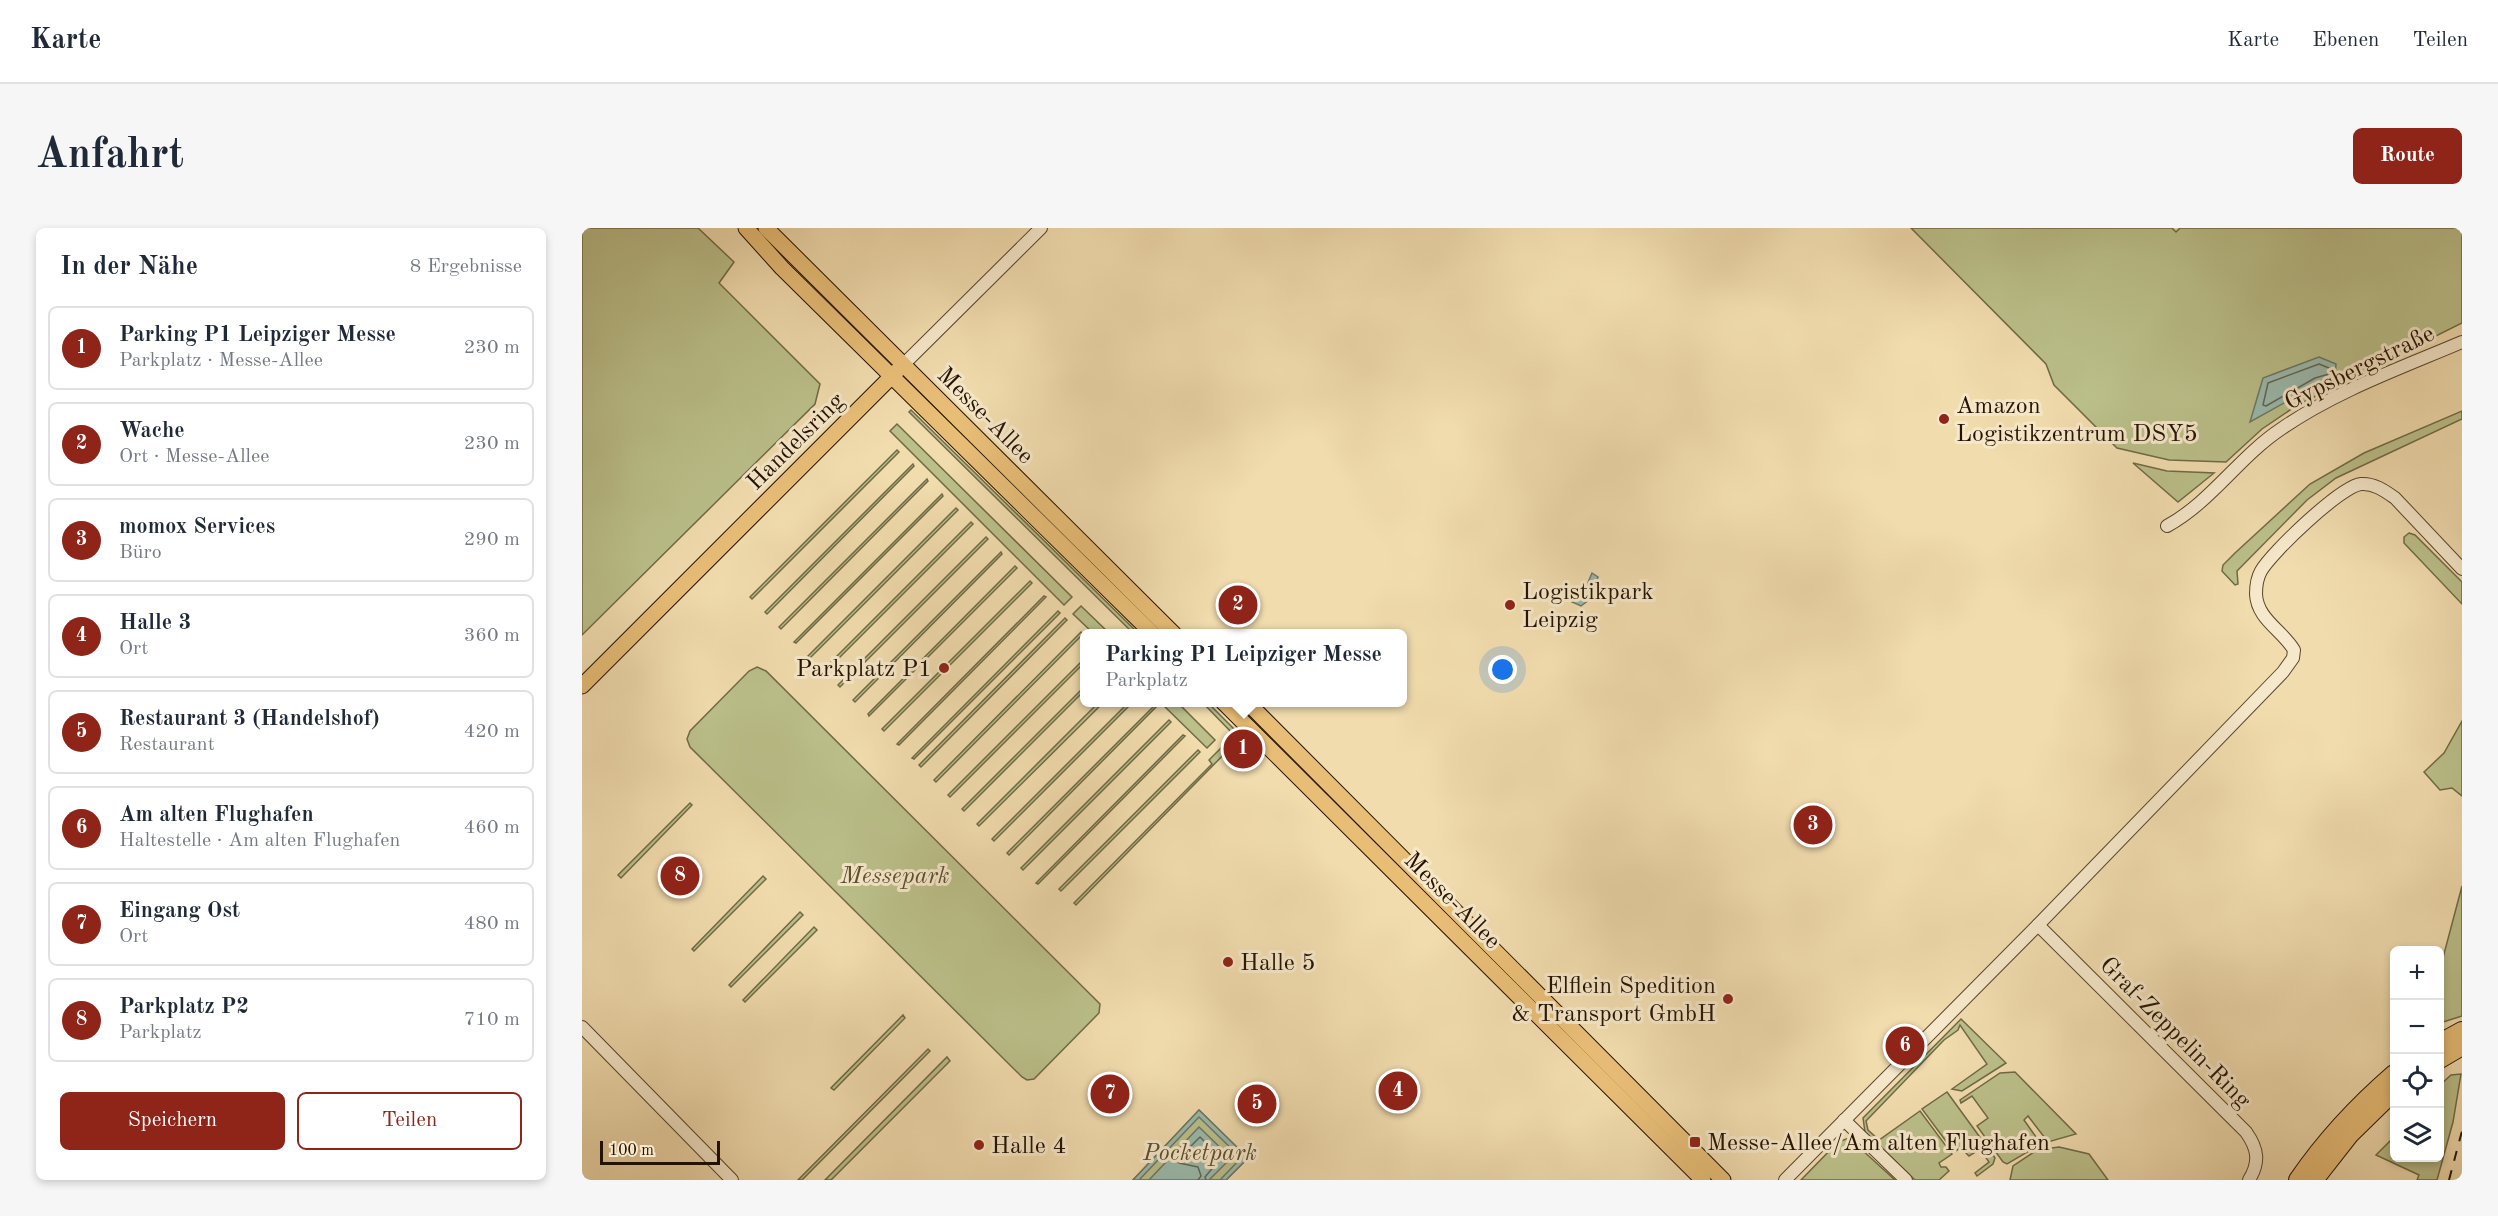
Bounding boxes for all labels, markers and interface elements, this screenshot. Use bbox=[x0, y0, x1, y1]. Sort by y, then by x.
text: Karte bbox=[30, 27, 101, 55]
text: Karte bbox=[2227, 30, 2279, 51]
text: Ebenen bbox=[2312, 30, 2379, 51]
text: Teilen bbox=[2412, 30, 2468, 51]
button: Route bbox=[2353, 128, 2462, 184]
text: Anfahrt bbox=[36, 135, 184, 177]
text: In der Nähe bbox=[60, 254, 198, 280]
text: 8 Ergebnisse bbox=[410, 257, 522, 277]
street label: Gypsbergstraße bbox=[2281, 322, 2438, 415]
text: Parking P1 Leipziger Messe bbox=[119, 324, 396, 346]
text: 1 bbox=[76, 338, 87, 358]
text: 230 m bbox=[464, 338, 520, 358]
text: Parkplatz · Messe-Allee bbox=[119, 351, 323, 371]
street label: Messe-Allee bbox=[932, 364, 1037, 469]
street label: Handelsring bbox=[743, 389, 850, 496]
place label: Amazon Logistikzentrum DSY5 bbox=[1956, 395, 2198, 447]
marker: Amazon Logistikzentrum DSY5 bbox=[1937, 412, 1951, 426]
text: Wache bbox=[119, 420, 185, 442]
text: 2 bbox=[76, 434, 87, 454]
text: 230 m bbox=[464, 434, 520, 454]
text: Ort · Messe-Allee bbox=[119, 447, 269, 467]
text: momox Services bbox=[119, 516, 275, 538]
text: 3 bbox=[76, 530, 87, 550]
text: 290 m bbox=[464, 530, 520, 550]
text: Büro bbox=[119, 543, 162, 563]
place label: Logistikpark Leipzig bbox=[1522, 581, 1654, 633]
pin: 2 bbox=[1218, 582, 1258, 628]
marker: Logistikpark Leipzig bbox=[1503, 598, 1517, 612]
text: Halle 3 bbox=[119, 612, 191, 634]
text: 4 bbox=[76, 626, 87, 646]
text: 360 m bbox=[464, 626, 520, 646]
popup bbox=[1080, 629, 1407, 707]
text: Ort bbox=[119, 639, 148, 659]
text: Parking P1 Leipziger Messe bbox=[1105, 644, 1382, 666]
your location bbox=[1488, 655, 1517, 684]
place label: Parkplatz P1 bbox=[796, 658, 932, 682]
marker: Parkplatz P1 bbox=[937, 661, 951, 675]
text: Parkplatz bbox=[1105, 671, 1188, 691]
text: Restaurant 3 (Handelshof) bbox=[119, 708, 380, 730]
text: 5 bbox=[76, 722, 87, 742]
text: 420 m bbox=[464, 722, 520, 742]
pin: 1 bbox=[1224, 726, 1262, 772]
text: Restaurant bbox=[119, 735, 215, 755]
pin: 3 bbox=[1794, 802, 1832, 848]
text: Am alten Flughafen bbox=[119, 804, 314, 826]
text: 6 bbox=[76, 818, 87, 838]
text: 460 m bbox=[464, 818, 520, 838]
text: Haltestelle · Am alten Flughafen bbox=[119, 831, 400, 851]
street label: Messe-Allee bbox=[1399, 849, 1504, 954]
pin: 8 bbox=[660, 854, 700, 898]
park label: Messepark bbox=[839, 865, 950, 889]
text: Eingang Ost bbox=[119, 900, 240, 922]
text: 7 bbox=[76, 914, 87, 934]
text: 480 m bbox=[464, 914, 520, 934]
text: Ort bbox=[119, 927, 148, 947]
map controls bbox=[2390, 946, 2444, 1162]
button: + bbox=[2390, 946, 2444, 1000]
place label: Halle 5 bbox=[1240, 952, 1315, 976]
street label: Graf-Zeppelin-Ring bbox=[2094, 953, 2255, 1114]
marker: Halle 5 bbox=[1221, 955, 1235, 969]
place label: Elflein Spedition & Transport GmbH bbox=[1511, 975, 1716, 1027]
marker: Elflein Spedition & Transport GmbH bbox=[1721, 992, 1735, 1006]
text: Parkplatz P2 bbox=[119, 996, 249, 1018]
button: − bbox=[2390, 1000, 2444, 1054]
text: 8 bbox=[76, 1010, 87, 1030]
text: 710 m bbox=[464, 1010, 520, 1030]
text: Parkplatz bbox=[119, 1023, 202, 1043]
pin: 6 bbox=[1886, 1024, 1924, 1068]
button: locate bbox=[2390, 1054, 2444, 1108]
pin: 4 bbox=[1378, 1068, 1418, 1114]
pin: 7 bbox=[1090, 1072, 1130, 1116]
pin: 5 bbox=[1238, 1082, 1276, 1126]
button: Speichern bbox=[60, 1092, 285, 1150]
button: Teilen bbox=[297, 1092, 522, 1150]
button: layers bbox=[2390, 1108, 2444, 1162]
place label: Messe-Allee/Am alten Flughafen bbox=[1707, 1132, 2050, 1156]
place label: Halle 4 bbox=[991, 1135, 1066, 1159]
marker: Messe-Allee/Am alten Flughafen bbox=[1688, 1135, 1702, 1149]
scale bar bbox=[600, 1138, 720, 1166]
marker: Halle 4 bbox=[972, 1138, 986, 1152]
park label: Pocketpark bbox=[1142, 1142, 1257, 1166]
text: 100 m bbox=[609, 1143, 654, 1159]

